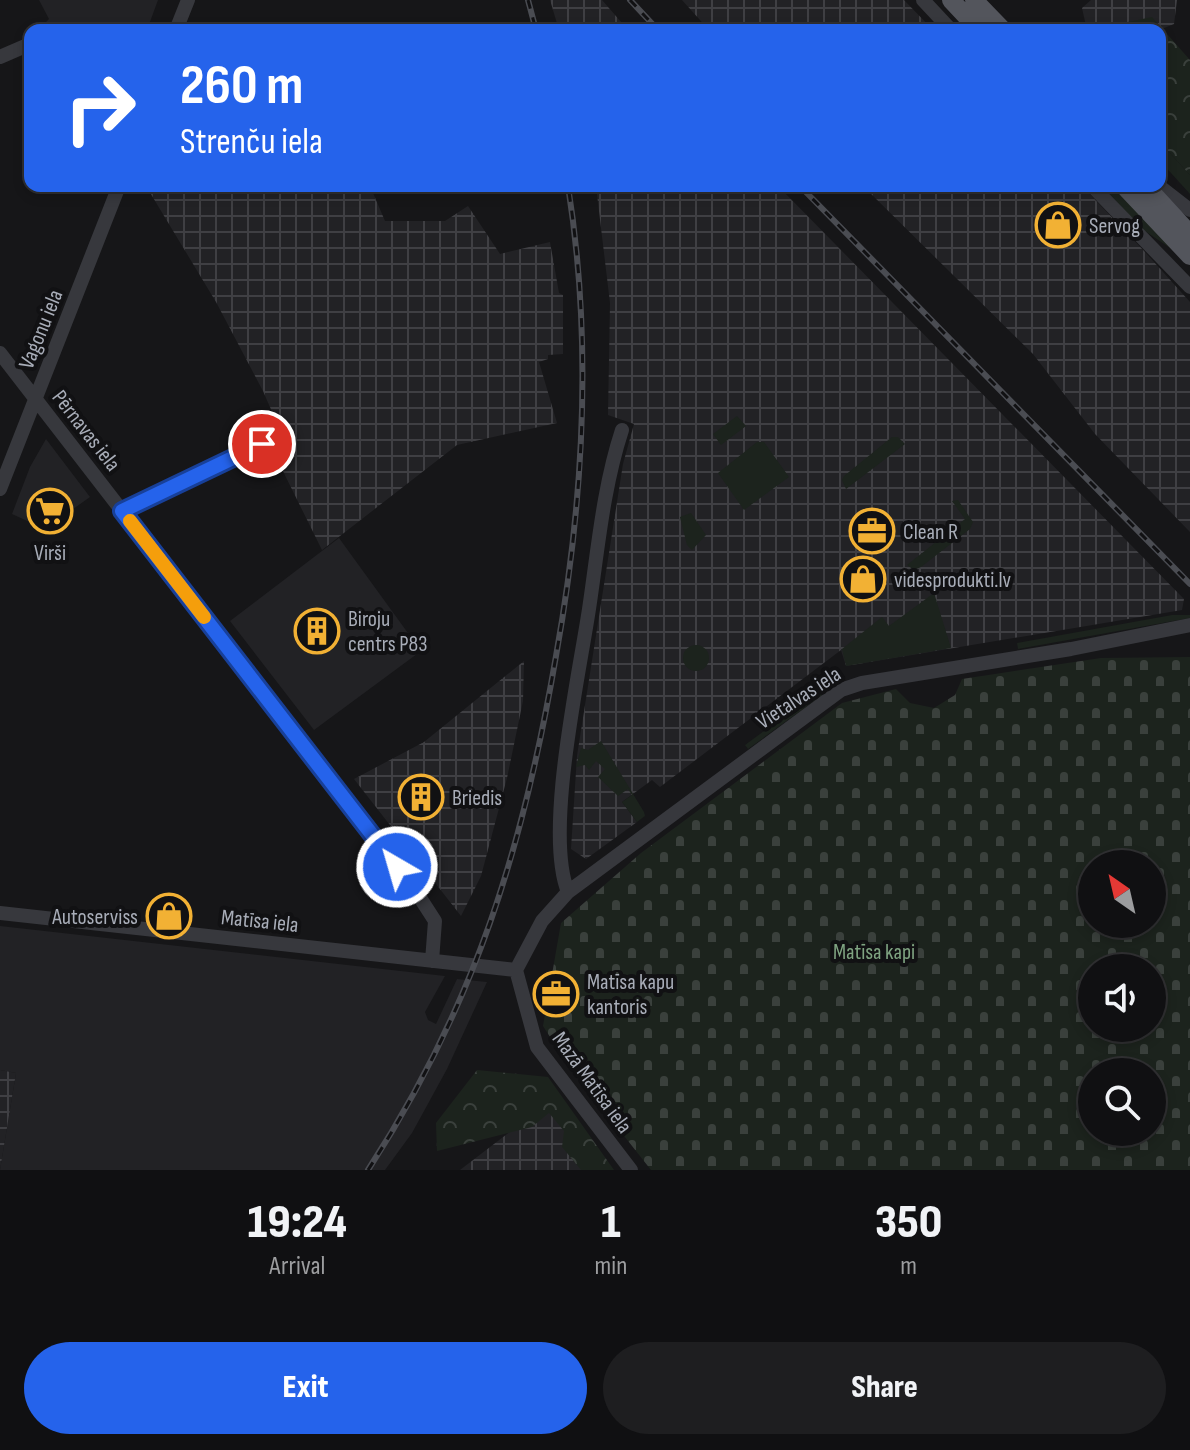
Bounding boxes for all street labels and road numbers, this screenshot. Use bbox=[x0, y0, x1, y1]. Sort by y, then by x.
street label: Vagonu iela bbox=[13, 286, 69, 373]
street label: Pērnavas iela bbox=[46, 385, 126, 477]
street label: Vietalvas iela bbox=[751, 661, 846, 736]
street label: Matīsa iela bbox=[220, 904, 300, 939]
street label: Mazā Matīsa iela bbox=[546, 1027, 638, 1139]

